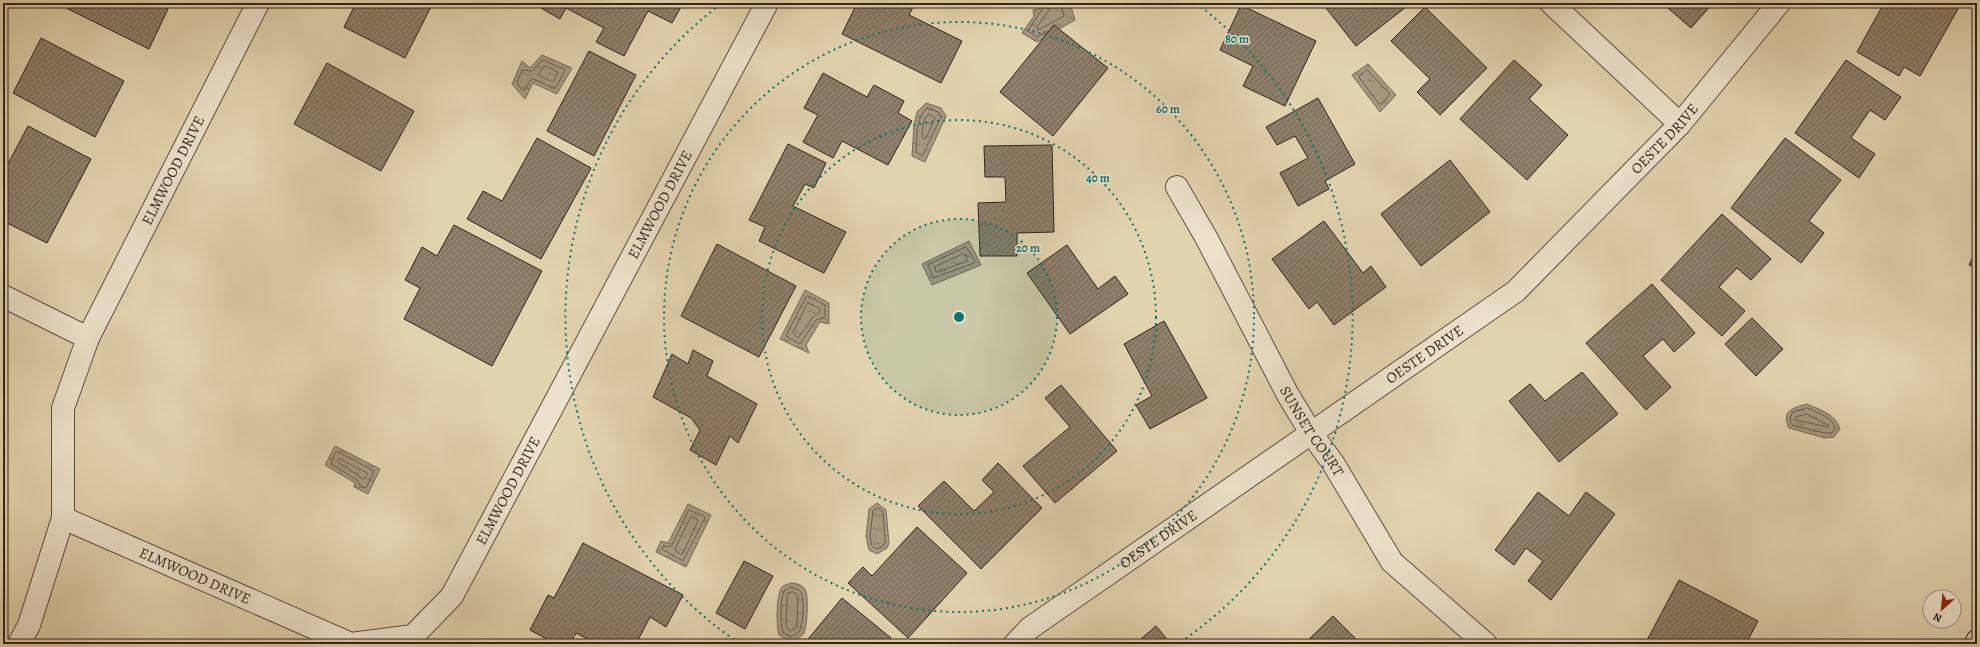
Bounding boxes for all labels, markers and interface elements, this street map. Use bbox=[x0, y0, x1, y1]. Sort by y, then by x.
text: 80 m bbox=[1225, 31, 1249, 47]
street label: OESTE DRIVE bbox=[1626, 99, 1703, 179]
text: 60 m bbox=[1156, 101, 1180, 117]
street label: ELMWOOD DRIVE bbox=[137, 112, 209, 228]
street label: ELMWOOD DRIVE bbox=[623, 147, 697, 262]
text: 40 m bbox=[1086, 170, 1110, 186]
text: 20 m bbox=[1016, 240, 1040, 256]
centre of rings bbox=[952, 310, 966, 324]
street label: OESTE DRIVE bbox=[1382, 320, 1467, 388]
street label: SUNSET COURT bbox=[1275, 382, 1349, 481]
street label: ELMWOOD DRIVE bbox=[471, 433, 545, 548]
street label: OESTE DRIVE bbox=[1115, 505, 1201, 573]
street label: ELMWOOD DRIVE bbox=[136, 542, 254, 609]
north arrow bbox=[1922, 589, 1962, 629]
text: N bbox=[1931, 609, 1945, 626]

